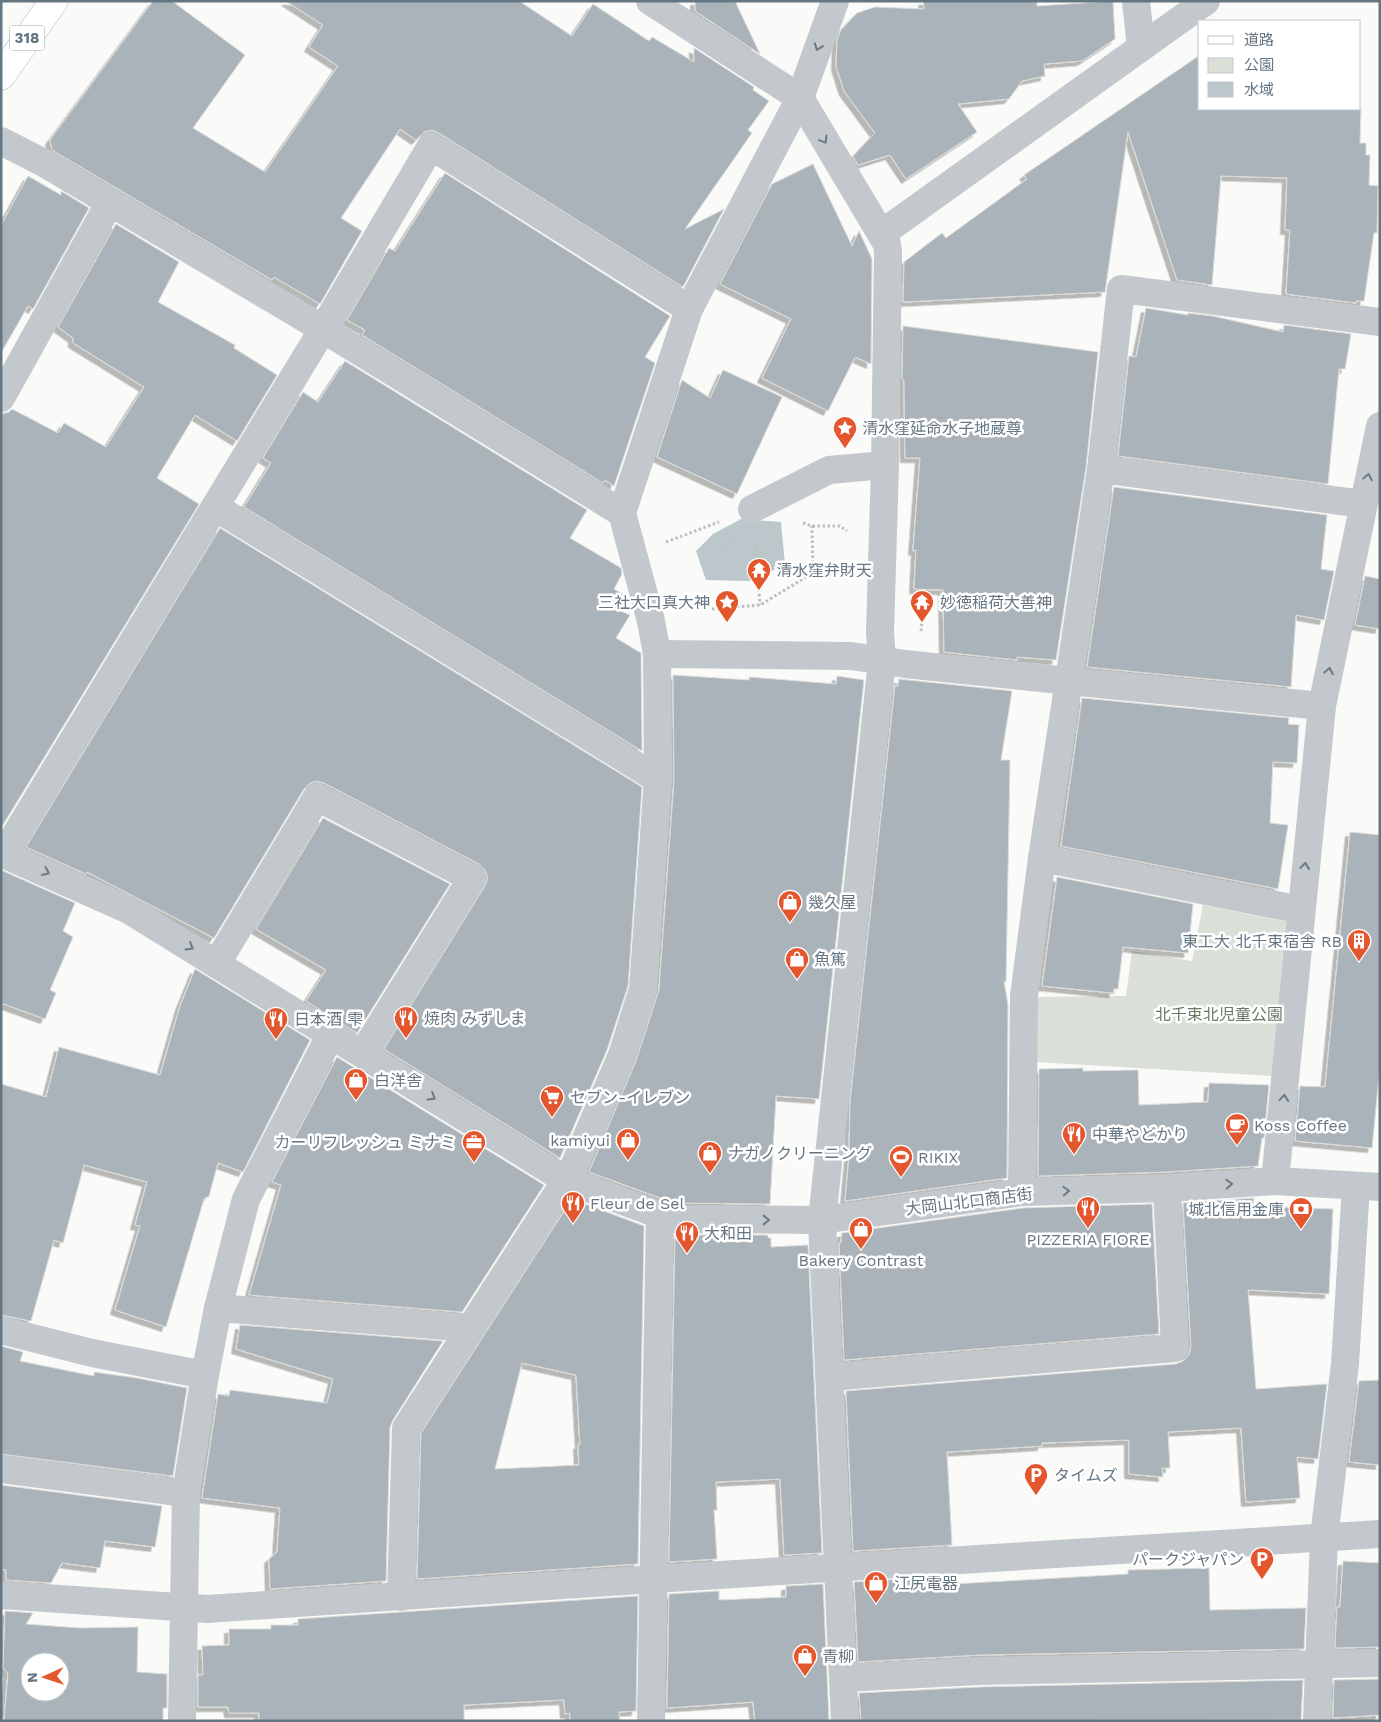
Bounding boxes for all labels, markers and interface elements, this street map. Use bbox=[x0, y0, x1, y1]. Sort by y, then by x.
legend bbox=[1198, 20, 1361, 110]
road number: 318 bbox=[10, 26, 44, 50]
text: 道路 bbox=[1244, 31, 1274, 49]
one-way arrow bbox=[814, 42, 824, 51]
text: 公園 bbox=[1244, 56, 1274, 74]
text: 水域 bbox=[1244, 81, 1274, 99]
one-way arrow bbox=[818, 134, 828, 143]
place icon: 清水窪延命水子地蔵尊 bbox=[832, 415, 858, 449]
place label: 清水窪延命水子地蔵尊 bbox=[862, 419, 1022, 438]
one-way arrow bbox=[1363, 473, 1373, 481]
temple icon: 清水窪弁財天 bbox=[746, 557, 772, 591]
place label: 清水窪弁財天 bbox=[776, 561, 872, 580]
place icon: 三社大口真大神 bbox=[714, 589, 740, 623]
temple icon: 妙徳稲荷大善神 bbox=[909, 589, 935, 623]
place label: 三社大口真大神 bbox=[598, 593, 710, 612]
place label: 妙徳稲荷大善神 bbox=[940, 593, 1052, 612]
one-way arrow bbox=[1323, 666, 1334, 675]
one-way arrow bbox=[1299, 862, 1310, 870]
one-way arrow bbox=[41, 866, 50, 877]
shop icon: 幾久屋 bbox=[777, 889, 803, 923]
place label: 幾久屋 bbox=[808, 893, 856, 912]
building icon: 東工大 北千束宿舎 RB bbox=[1346, 928, 1372, 962]
place label: 東工大 北千束宿舎 RB bbox=[1182, 932, 1342, 951]
one-way arrow bbox=[184, 940, 193, 950]
shop icon: 魚篤 bbox=[784, 946, 810, 980]
place label: 魚篤 bbox=[814, 950, 846, 969]
restaurant icon: 焼肉 みずしま bbox=[393, 1005, 419, 1039]
park label: 北千束北児童公園 bbox=[1155, 1005, 1283, 1024]
restaurant icon: 日本酒 雫 bbox=[263, 1006, 289, 1040]
place label: 焼肉 みずしま bbox=[424, 1009, 525, 1028]
place label: 日本酒 雫 bbox=[294, 1010, 363, 1029]
shop icon: 白洋舎 bbox=[343, 1067, 369, 1101]
place label: 白洋舎 bbox=[374, 1071, 422, 1090]
supermarket icon: セブン-イレブン bbox=[539, 1084, 565, 1118]
place label: セブン-イレブン bbox=[570, 1088, 690, 1107]
one-way arrow bbox=[427, 1090, 436, 1100]
one-way arrow bbox=[1278, 1094, 1289, 1102]
cafe icon: Koss Coffee bbox=[1224, 1112, 1250, 1146]
place label: Koss Coffee bbox=[1254, 1116, 1347, 1135]
restaurant icon: 中華やどかり bbox=[1061, 1121, 1087, 1155]
place label: 中華やどかり bbox=[1092, 1125, 1188, 1144]
shop icon: kamiyui bbox=[615, 1127, 641, 1161]
office icon: カーリフレッシュ ミナミ bbox=[461, 1129, 487, 1163]
place label: kamiyui bbox=[550, 1131, 610, 1150]
place label: カーリフレッシュ ミナミ bbox=[275, 1133, 456, 1152]
shop icon: ナガノクリーニング bbox=[697, 1140, 723, 1174]
place label: ナガノクリーニング bbox=[728, 1144, 872, 1163]
sports icon: RIKIX bbox=[888, 1144, 914, 1178]
place label: RIKIX bbox=[918, 1148, 959, 1167]
one-way arrow bbox=[1225, 1178, 1233, 1189]
street label: 大岡山北口商店街 bbox=[904, 1184, 1034, 1219]
one-way arrow bbox=[1062, 1186, 1070, 1196]
restaurant icon: Fleur de Sel bbox=[560, 1190, 586, 1224]
place label: Fleur de Sel bbox=[590, 1194, 685, 1213]
restaurant icon: PIZZERIA FIORE bbox=[1075, 1195, 1101, 1229]
bank icon: 城北信用金庫 bbox=[1288, 1196, 1314, 1230]
place label: 城北信用金庫 bbox=[1188, 1200, 1284, 1219]
one-way arrow bbox=[762, 1215, 770, 1225]
shop icon: Bakery Contrast bbox=[848, 1216, 874, 1250]
restaurant icon: 大和田 bbox=[674, 1220, 700, 1254]
place label: 大和田 bbox=[704, 1224, 752, 1243]
place label: PIZZERIA FIORE bbox=[1027, 1230, 1149, 1249]
place label: Bakery Contrast bbox=[799, 1251, 924, 1270]
parking icon: タイムズ bbox=[1023, 1462, 1049, 1496]
place label: タイムズ bbox=[1054, 1466, 1118, 1485]
parking icon: パークジャパン bbox=[1249, 1546, 1275, 1580]
place label: パークジャパン bbox=[1132, 1550, 1244, 1569]
shop icon: 江尻電器 bbox=[863, 1570, 889, 1604]
place label: 江尻電器 bbox=[894, 1574, 958, 1593]
shop icon: 青柳 bbox=[792, 1643, 818, 1677]
place label: 青柳 bbox=[822, 1647, 854, 1666]
north arrow bbox=[20, 1652, 70, 1702]
text: N bbox=[24, 1672, 40, 1683]

